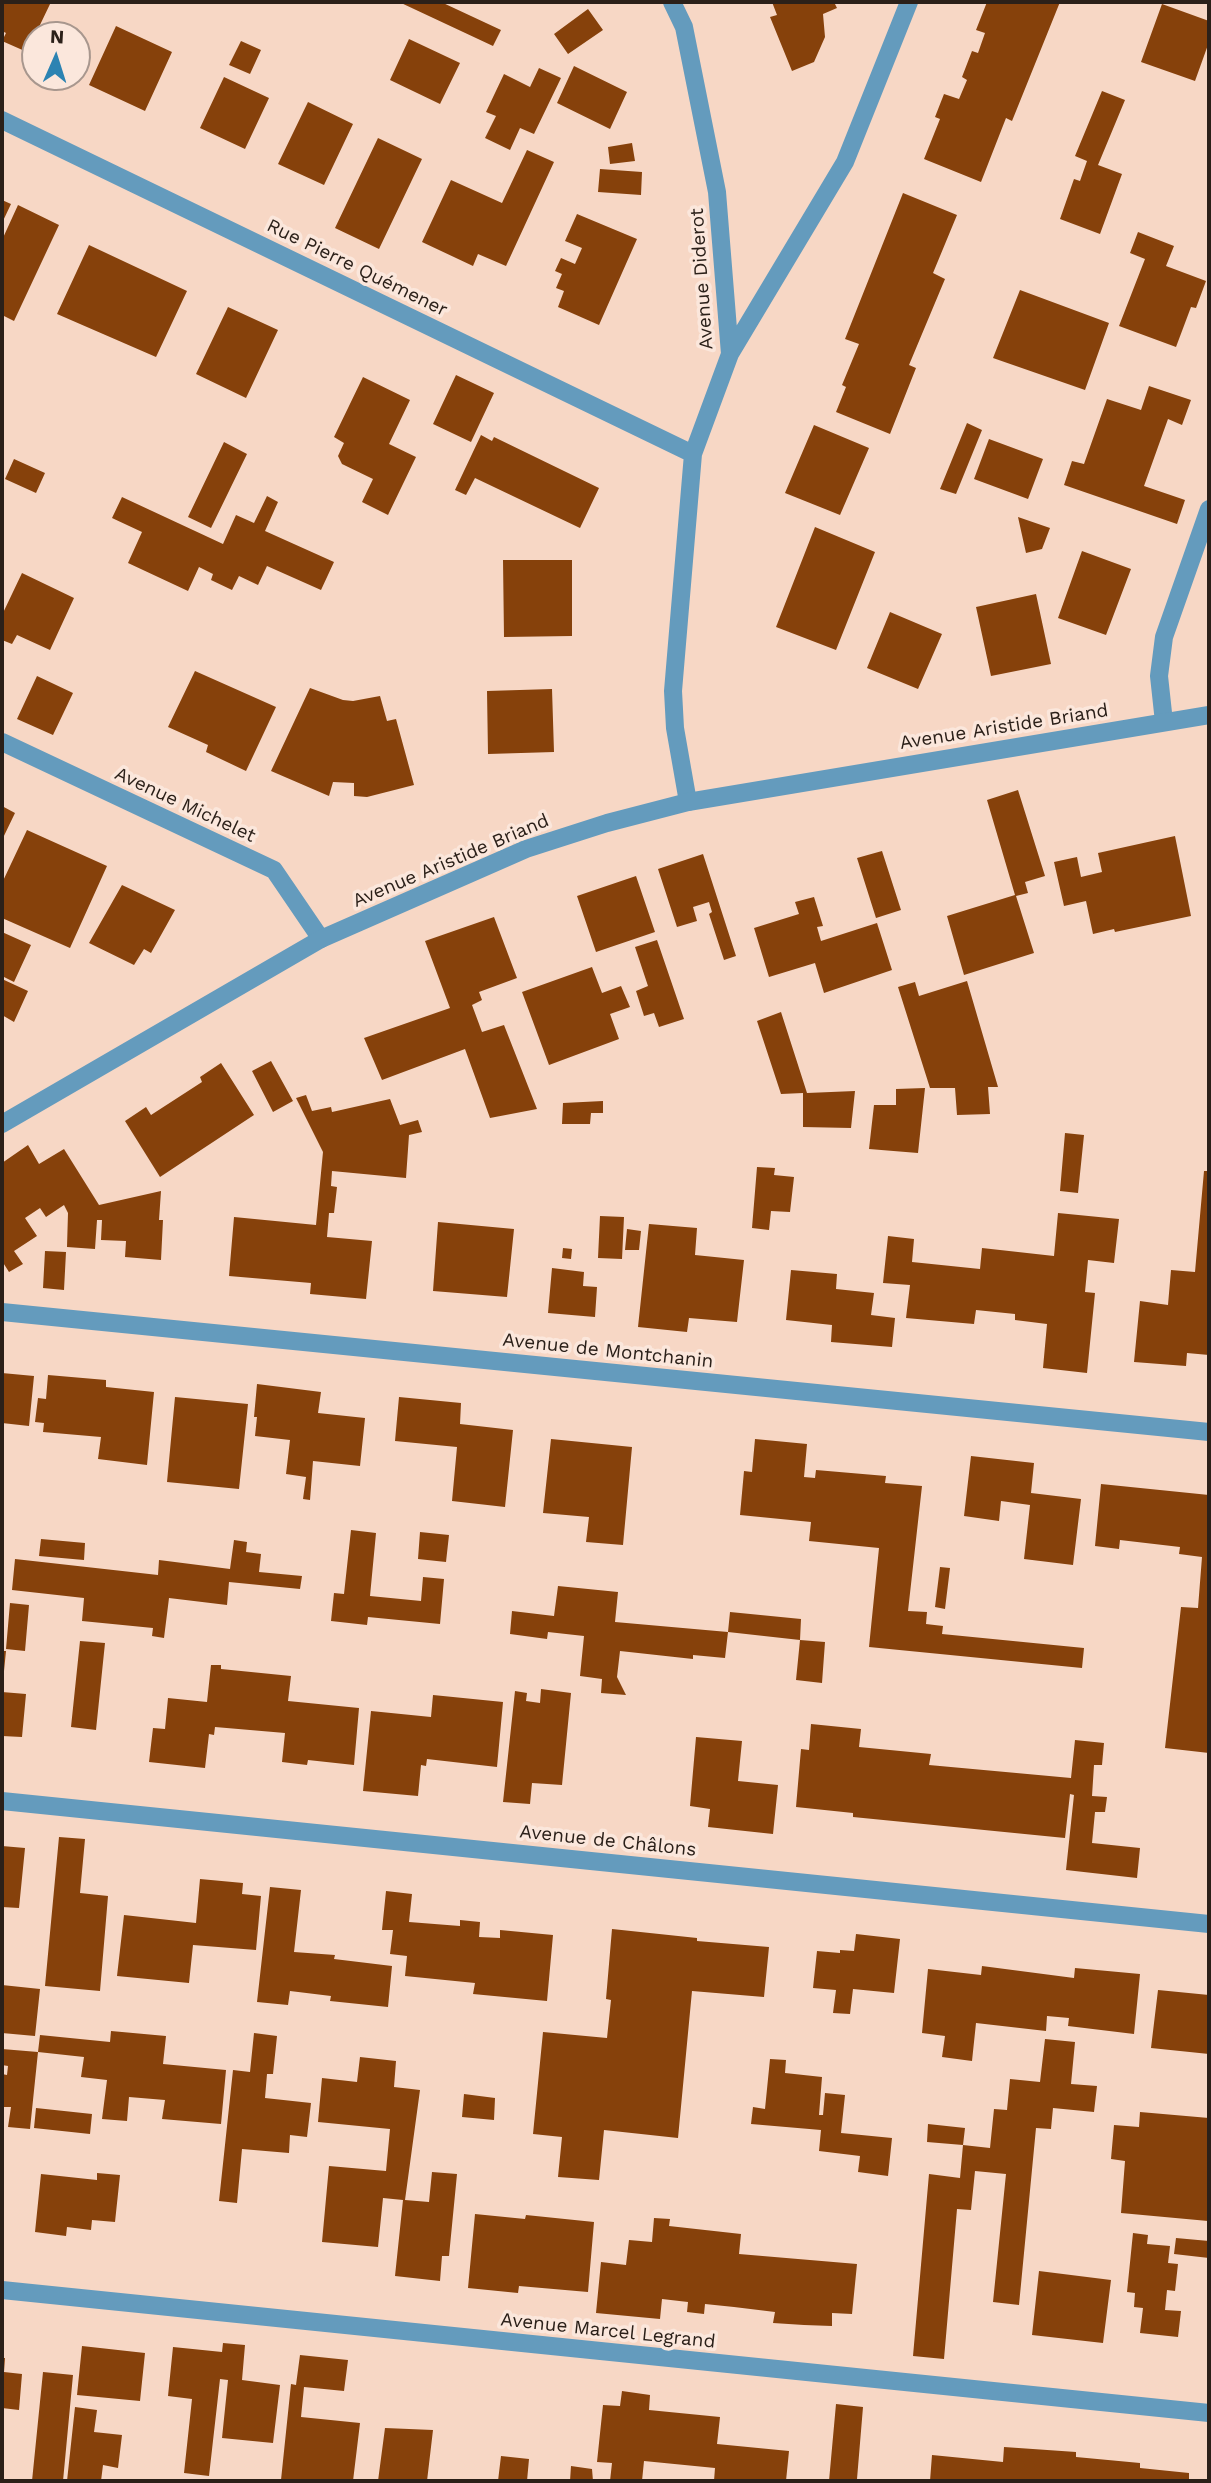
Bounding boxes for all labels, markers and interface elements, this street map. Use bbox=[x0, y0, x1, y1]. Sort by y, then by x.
north arrow bbox=[21, 21, 91, 91]
text: N bbox=[49, 25, 65, 48]
street label: Avenue Diderot bbox=[686, 207, 718, 351]
street label: Rue Pierre Quémener bbox=[263, 214, 451, 322]
street label: Avenue Aristide Briand bbox=[898, 699, 1110, 755]
street label: Avenue Michelet bbox=[111, 762, 259, 848]
street label: Avenue Aristide Briand bbox=[349, 809, 553, 913]
street label: Avenue de Montchanin bbox=[501, 1329, 715, 1373]
street label: Avenue de Châlons bbox=[519, 1820, 697, 1862]
street label: Avenue Marcel Legrand bbox=[499, 2308, 717, 2354]

